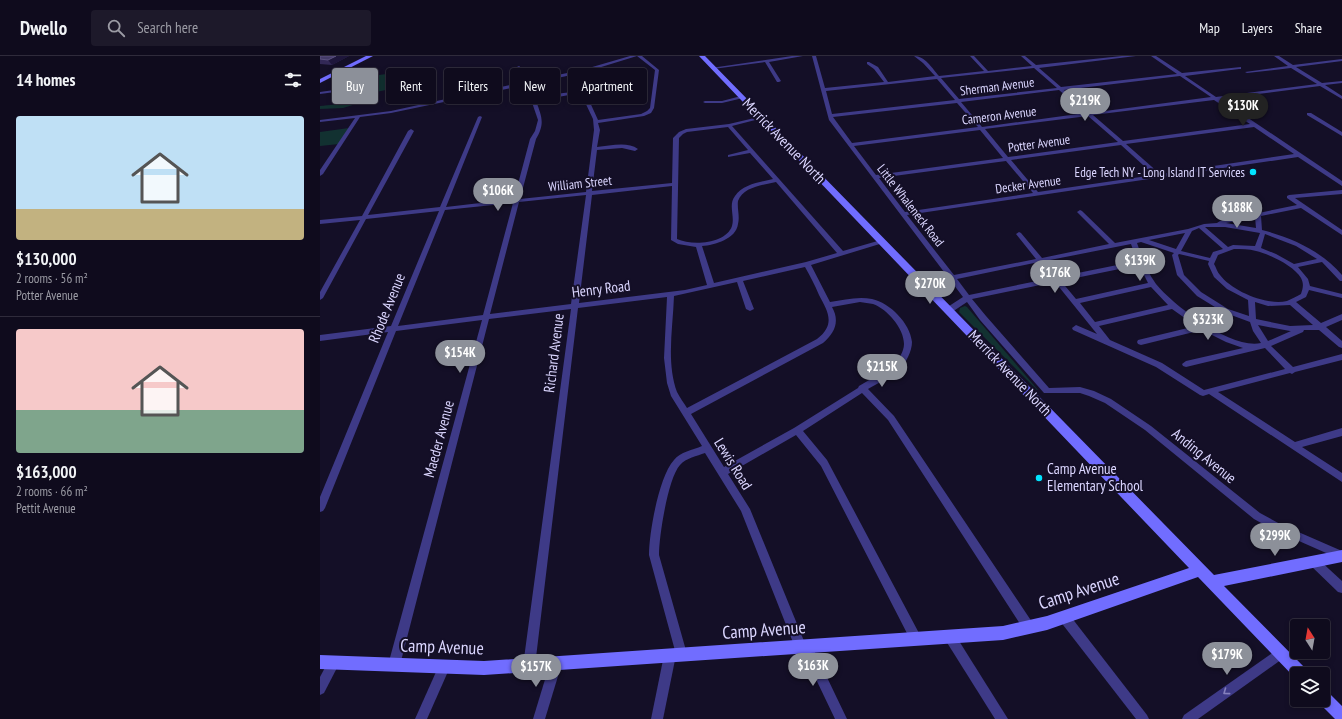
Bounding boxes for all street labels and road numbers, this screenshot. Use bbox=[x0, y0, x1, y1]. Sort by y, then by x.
street label: Sherman Avenue bbox=[959, 73, 1035, 99]
street label: Merrick Avenue North bbox=[739, 94, 830, 187]
street label: Cameron Avenue bbox=[961, 102, 1037, 129]
street label: Potter Avenue bbox=[1007, 131, 1071, 156]
street label: Little Whaleneck Road bbox=[873, 161, 948, 250]
street label: Decker Avenue bbox=[994, 171, 1062, 197]
street label: William Street bbox=[547, 172, 613, 195]
street label: Rhode Avenue bbox=[364, 270, 409, 346]
street label: Henry Road bbox=[571, 275, 631, 302]
street label: Richard Avenue bbox=[539, 312, 568, 394]
street label: Merrick Avenue North bbox=[965, 326, 1056, 419]
street label: Maeder Avenue bbox=[419, 398, 458, 480]
street label: Anding Avenue bbox=[1168, 424, 1240, 487]
street label: Lewis Road bbox=[710, 434, 757, 493]
street label: Camp Avenue bbox=[1036, 567, 1122, 614]
street label: Camp Avenue bbox=[721, 615, 806, 644]
street label: Camp Avenue bbox=[400, 634, 484, 659]

